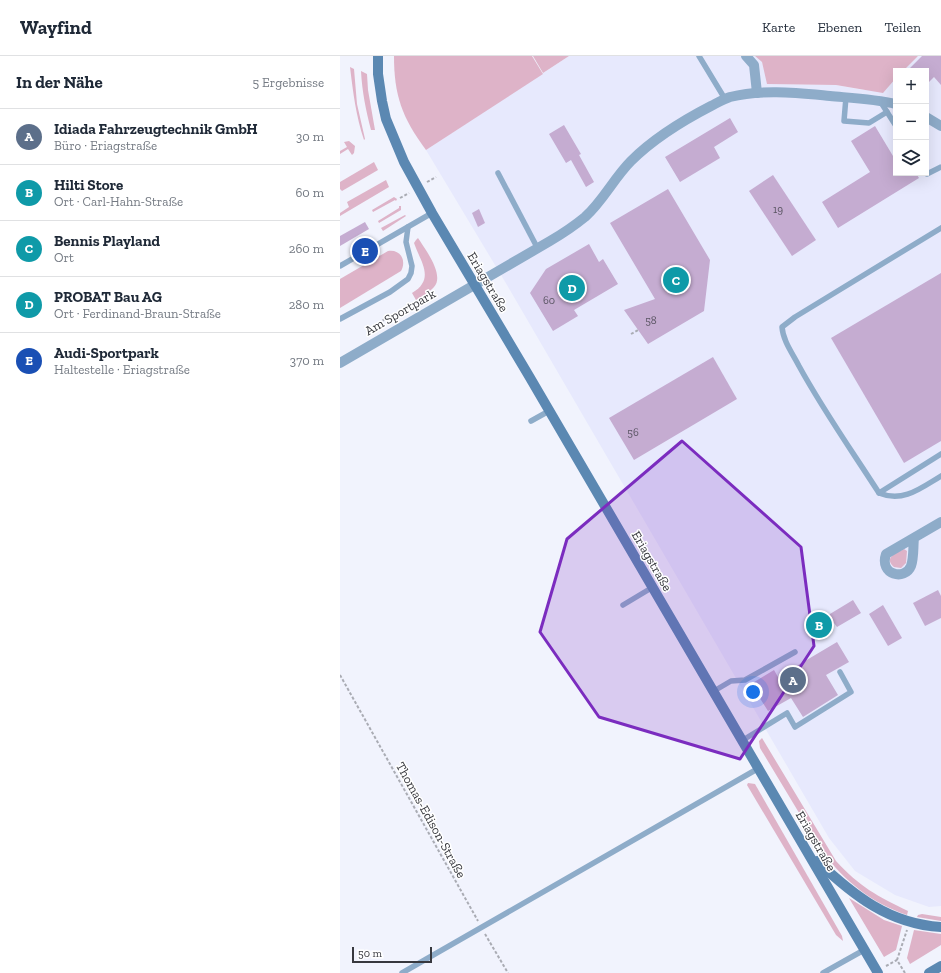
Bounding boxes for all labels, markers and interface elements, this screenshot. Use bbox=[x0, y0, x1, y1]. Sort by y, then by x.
text: Wayfind bbox=[20, 16, 92, 39]
text: Karte bbox=[762, 19, 795, 36]
text: Ebenen bbox=[817, 19, 862, 36]
text: Teilen bbox=[884, 19, 921, 36]
map controls bbox=[893, 68, 929, 176]
button: + bbox=[893, 68, 929, 104]
text: In der Nähe bbox=[16, 72, 103, 92]
text: 5 Ergebnisse bbox=[253, 75, 324, 90]
button: − bbox=[893, 104, 929, 140]
text: Idiada Fahrzeugtechnik GmbH bbox=[54, 120, 258, 138]
text: A bbox=[25, 129, 33, 144]
text: 30 m bbox=[296, 129, 324, 144]
text: Büro · Eriagstraße bbox=[54, 138, 157, 153]
button: layers bbox=[893, 140, 929, 176]
text: Hilti Store bbox=[54, 176, 123, 194]
text: B bbox=[25, 185, 33, 200]
text: 60 m bbox=[295, 185, 324, 200]
text: Ort · Carl-Hahn-Straße bbox=[54, 194, 183, 209]
house number: 19 bbox=[773, 203, 783, 216]
text: Bennis Playland bbox=[54, 232, 160, 250]
pin: E bbox=[352, 236, 378, 266]
text: C bbox=[25, 241, 33, 256]
text: 260 m bbox=[289, 241, 324, 256]
street label: Eriagstraße bbox=[464, 249, 512, 315]
text: Ort bbox=[54, 250, 74, 265]
pin: C bbox=[663, 265, 689, 295]
pin: D bbox=[559, 273, 585, 303]
street label: Am Sportpark bbox=[362, 286, 438, 338]
text: PROBAT Bau AG bbox=[54, 288, 162, 306]
house number: 60 bbox=[543, 294, 555, 307]
text: D bbox=[24, 297, 34, 312]
text: 280 m bbox=[289, 297, 324, 312]
text: Ort · Ferdinand-Braun-Straße bbox=[54, 306, 221, 321]
house number: 58 bbox=[645, 314, 657, 327]
text: Audi-Sportpark bbox=[54, 344, 159, 362]
text: E bbox=[25, 353, 33, 368]
text: 370 m bbox=[290, 353, 324, 368]
text: Haltestelle · Eriagstraße bbox=[54, 362, 190, 377]
house number: 56 bbox=[627, 426, 639, 439]
street label: Eriagstraße bbox=[629, 528, 675, 594]
pin: B bbox=[806, 610, 832, 640]
pin: A bbox=[780, 665, 806, 695]
your location bbox=[743, 682, 763, 702]
street label: Thomas-Edison-Straße bbox=[393, 759, 469, 881]
street label: Eriagstraße bbox=[793, 808, 839, 874]
scale bar bbox=[352, 945, 432, 964]
text: 50 m bbox=[358, 947, 382, 960]

